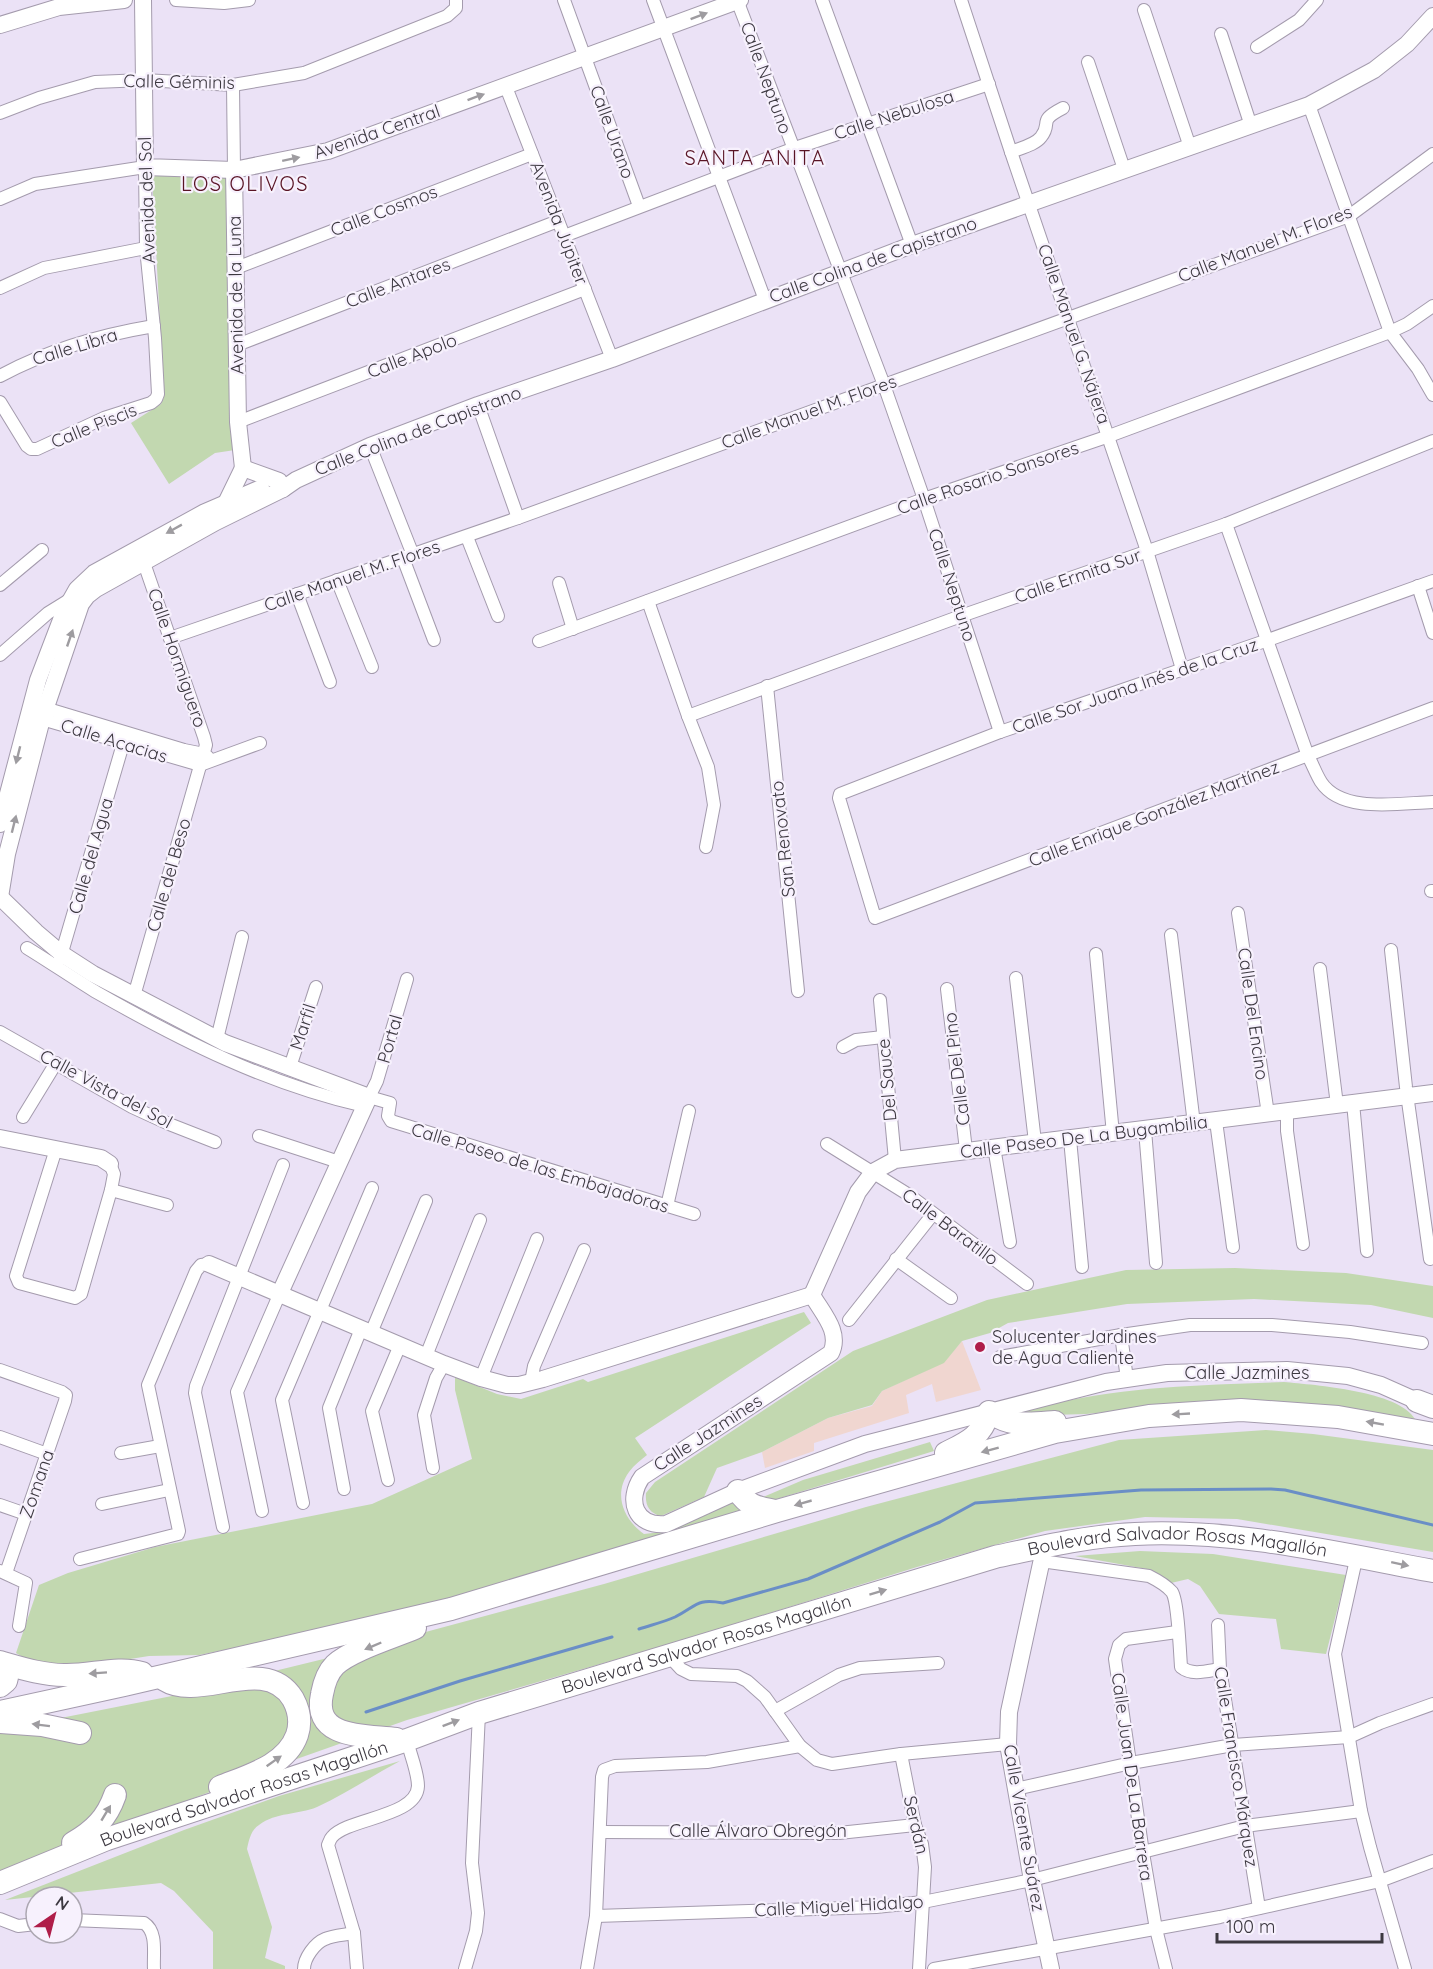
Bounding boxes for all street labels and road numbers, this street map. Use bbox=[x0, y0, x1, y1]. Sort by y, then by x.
street label: Calle Neptuno bbox=[736, 19, 797, 137]
street label: Calle Géminis bbox=[123, 69, 235, 94]
street label: Calle Urano bbox=[585, 82, 640, 182]
street label: Calle Nebulosa bbox=[831, 84, 957, 145]
street label: Avenida Central bbox=[311, 99, 443, 164]
street label: Avenida del Sol bbox=[133, 136, 160, 264]
street label: Avenida Júpiter bbox=[525, 158, 594, 288]
street label: Calle Cosmos bbox=[327, 180, 441, 241]
street label: Calle Manuel M. Flores bbox=[1174, 200, 1355, 287]
street label: Calle Colina de Capistrano bbox=[766, 211, 980, 308]
street label: Avenida de la Luna bbox=[223, 215, 248, 375]
street label: Calle Manuel G. Nájera bbox=[1033, 241, 1116, 427]
street label: Calle Antares bbox=[342, 252, 453, 313]
street label: Calle Libra bbox=[30, 323, 120, 370]
street label: Calle Apolo bbox=[364, 328, 460, 383]
street label: Calle Manuel M. Flores bbox=[718, 369, 900, 454]
street label: Calle Colina de Capistrano bbox=[311, 380, 524, 481]
street label: Calle Piscis bbox=[48, 398, 140, 453]
street label: Calle Rosario Sansores bbox=[894, 436, 1082, 519]
street label: Calle Neptuno bbox=[923, 525, 982, 644]
street label: Calle Manuel M. Flores bbox=[261, 535, 443, 616]
street label: Calle Ermita Sur bbox=[1011, 543, 1144, 608]
street label: Calle Hormiguero bbox=[143, 585, 212, 731]
street label: Calle Sor Juana Inés de la Cruz bbox=[1009, 633, 1261, 738]
street label: Calle Acacias bbox=[58, 713, 170, 768]
street label: Calle Enrique González Martínez bbox=[1025, 755, 1282, 872]
street label: San Renovato bbox=[765, 780, 800, 898]
street label: Calle del Agua bbox=[63, 795, 118, 917]
street label: Calle del Beso bbox=[141, 815, 196, 934]
street label: Calle Del Encino bbox=[1233, 946, 1274, 1082]
street label: Marfil bbox=[284, 1001, 321, 1053]
street label: Calle Del Pino bbox=[938, 1011, 975, 1127]
street label: Portal bbox=[372, 1012, 407, 1066]
street label: Del Sauce bbox=[871, 1038, 902, 1122]
street label: Calle Vista del Sol bbox=[36, 1044, 177, 1133]
street label: Calle Paseo De La Bugambilia bbox=[959, 1110, 1209, 1163]
street label: Calle Paseo de las Embajadoras bbox=[409, 1117, 672, 1218]
street label: Calle Baratillo bbox=[897, 1183, 1003, 1270]
street label: Calle Jazmines bbox=[1185, 1361, 1309, 1384]
street label: Calle Jazmines bbox=[649, 1389, 766, 1476]
street label: Zomana bbox=[14, 1447, 59, 1521]
street label: Boulevard Salvador Rosas Magallón bbox=[1025, 1521, 1329, 1562]
street label: Boulevard Salvador Rosas Magallón bbox=[558, 1589, 854, 1698]
street label: Calle Francisco Márquez bbox=[1209, 1665, 1264, 1869]
street label: Calle Juan De La Barrera bbox=[1106, 1671, 1159, 1883]
street label: Boulevard Salvador Rosas Magallón bbox=[96, 1735, 391, 1852]
street label: Calle Vicente Suárez bbox=[998, 1743, 1051, 1913]
street label: Serdán bbox=[899, 1794, 934, 1856]
street label: Calle Álvaro Obregón bbox=[669, 1819, 847, 1842]
street label: Calle Miguel Hidalgo bbox=[754, 1890, 924, 1921]

